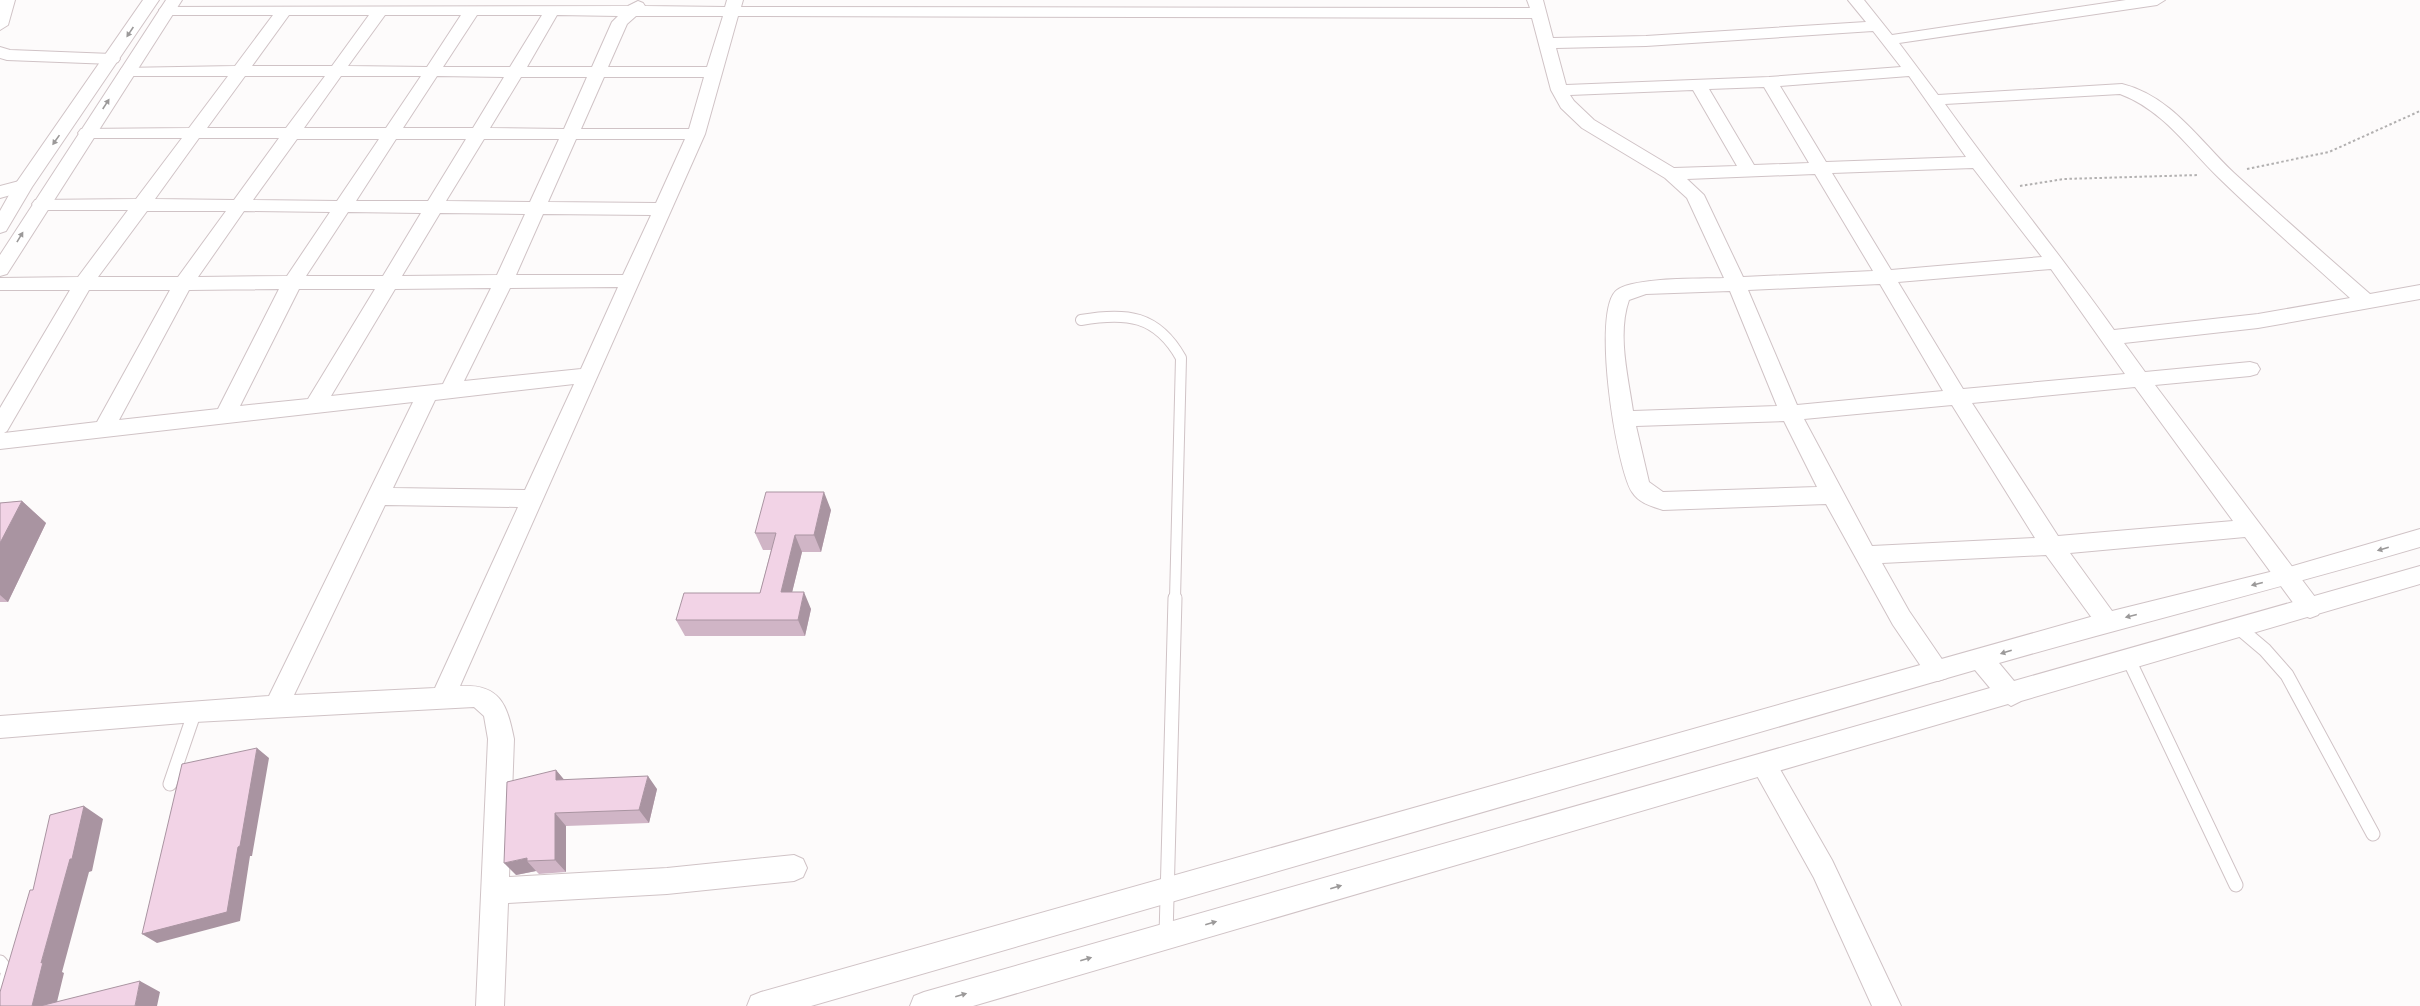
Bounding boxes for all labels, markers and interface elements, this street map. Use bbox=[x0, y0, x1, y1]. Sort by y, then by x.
one-way arrow bbox=[126, 27, 133, 38]
one-way arrow bbox=[102, 99, 110, 110]
one-way arrow bbox=[52, 134, 60, 145]
one-way arrow bbox=[17, 231, 24, 243]
one-way arrow bbox=[2376, 546, 2388, 552]
one-way arrow bbox=[2251, 581, 2263, 587]
one-way arrow bbox=[2125, 613, 2137, 619]
one-way arrow bbox=[2000, 649, 2012, 655]
one-way arrow bbox=[1330, 884, 1342, 890]
one-way arrow bbox=[1205, 920, 1217, 926]
one-way arrow bbox=[1080, 956, 1092, 962]
one-way arrow bbox=[955, 992, 967, 998]

